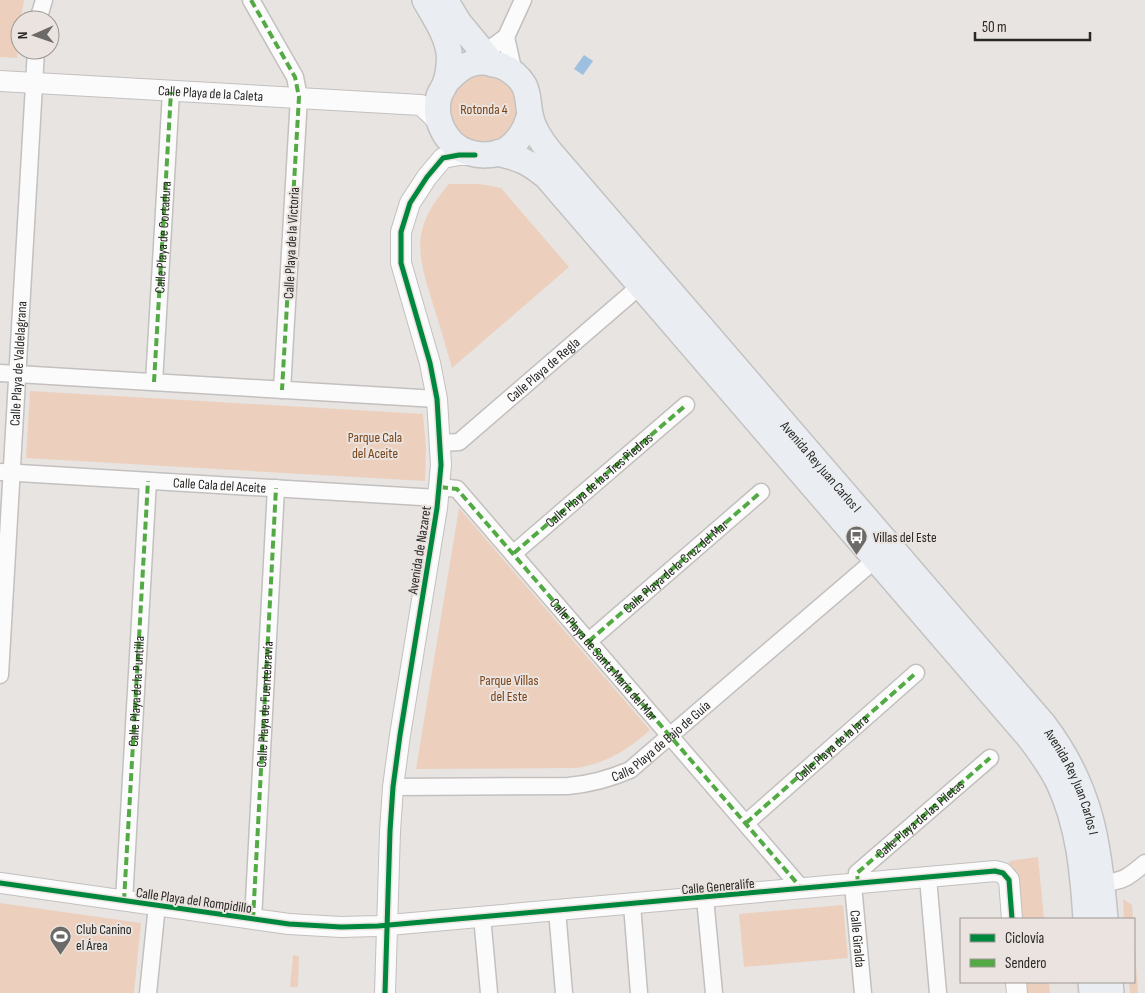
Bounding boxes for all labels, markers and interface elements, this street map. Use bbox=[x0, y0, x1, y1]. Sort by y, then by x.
north arrow bbox=[10, 10, 60, 60]
scale bar bbox=[975, 10, 1090, 42]
text: 50 m bbox=[982, 18, 1007, 37]
text: N bbox=[14, 31, 31, 39]
street label: Calle Playa de la Caleta bbox=[158, 82, 264, 105]
park label: Rotonda 4 bbox=[460, 101, 508, 118]
street label: Calle Playa de Cortadura bbox=[151, 181, 175, 294]
street label: Calle Playa de la Victoria bbox=[280, 187, 303, 299]
street label: Calle Playa de Valdelagrana bbox=[6, 301, 31, 426]
street label: Calle Playa de Regla bbox=[503, 334, 583, 406]
street label: Avenida Rey Juan Carlos I bbox=[776, 417, 865, 516]
park label: Parque Cala del Aceite bbox=[348, 429, 402, 462]
street label: Calle Playa de las Tres Piedras bbox=[542, 429, 656, 531]
street label: Calle Cala del Aceite bbox=[172, 474, 267, 497]
street label: Avenida de Nazaret bbox=[404, 505, 435, 596]
street label: Calle Playa de la Cruz del Mar bbox=[619, 517, 732, 617]
bus stop icon: Villas del Este bbox=[845, 525, 869, 556]
place label: Villas del Este bbox=[873, 529, 937, 546]
street label: Calle Playa de Santa María del Mar bbox=[546, 595, 661, 725]
street label: Calle Playa de la Puntilla bbox=[125, 635, 148, 747]
street label: Calle Playa de Fuentebravía bbox=[253, 641, 277, 768]
park label: Parque Villas del Este bbox=[480, 672, 538, 705]
street label: Calle Playa de Bajo de Guía bbox=[609, 697, 714, 786]
street label: Calle Playa de la Jara bbox=[791, 711, 872, 785]
street label: Avenida Rey Juan Carlos I bbox=[1040, 725, 1102, 836]
street label: Calle Playa de las Piletas bbox=[872, 776, 968, 862]
street label: Calle Generalife bbox=[681, 875, 755, 898]
street label: Calle Playa del Rompidillo bbox=[135, 884, 253, 917]
street label: Calle Giralda bbox=[846, 909, 869, 968]
legend bbox=[960, 918, 1135, 983]
place label: Club Canino el Área bbox=[76, 921, 132, 954]
sports icon: Club Canino el Área bbox=[48, 925, 72, 956]
text: Ciclovía bbox=[1005, 929, 1045, 948]
text: Sendero bbox=[1005, 954, 1046, 973]

